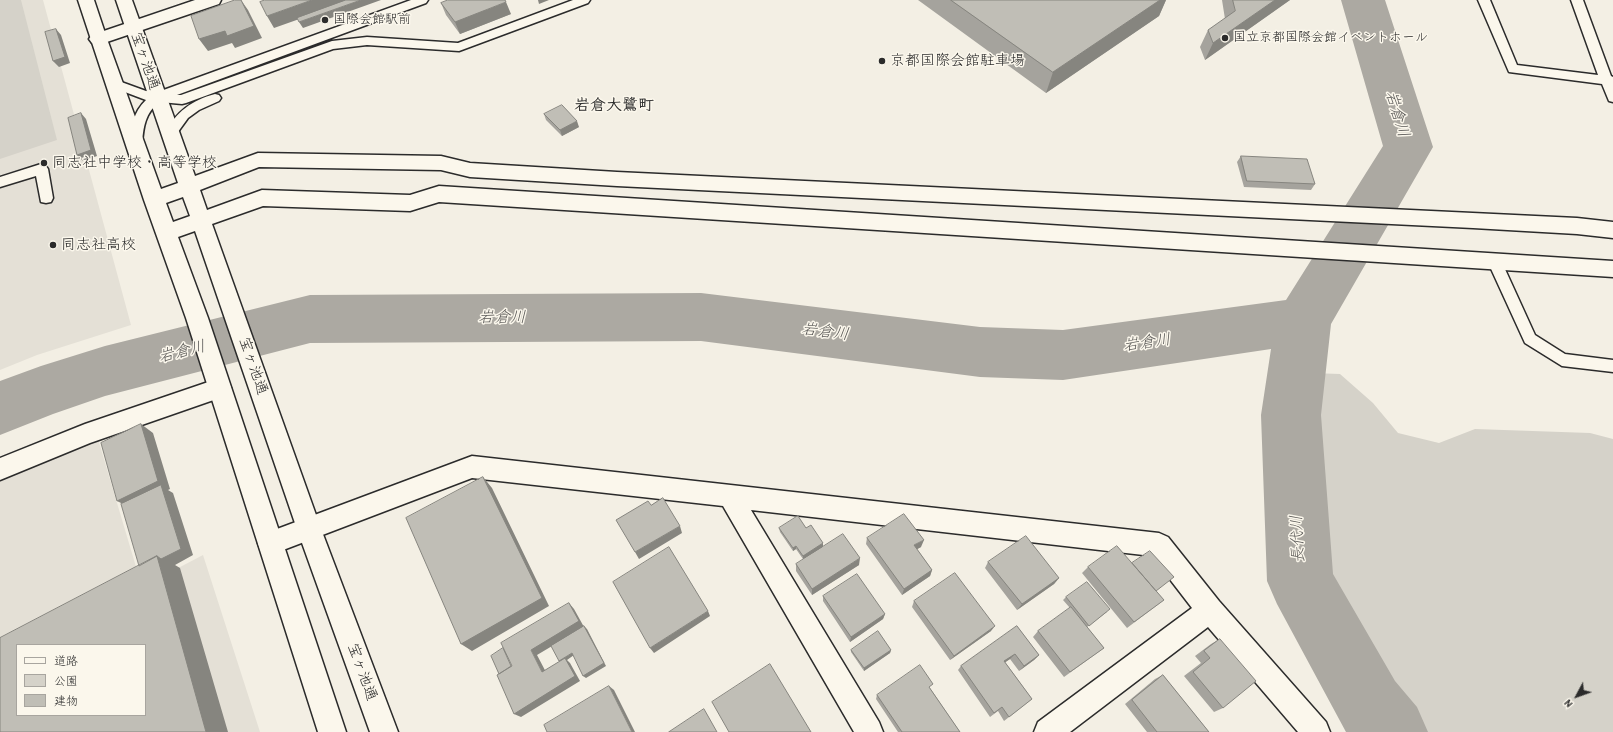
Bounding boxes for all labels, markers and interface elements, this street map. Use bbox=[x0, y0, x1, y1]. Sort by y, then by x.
place label: 国際会館駅前 bbox=[333, 12, 411, 28]
marker: 国際会館駅前 bbox=[320, 15, 330, 25]
street label: 宝ヶ池通 bbox=[127, 30, 163, 92]
place label: 国立京都国際会館イベントホール bbox=[1233, 30, 1428, 46]
marker: 国立京都国際会館イベントホール bbox=[1220, 33, 1230, 43]
place label: 京都国際会館駐車場 bbox=[890, 52, 1025, 70]
marker: 京都国際会館駐車場 bbox=[877, 56, 887, 66]
water label: 岩倉川 bbox=[1381, 88, 1413, 140]
district label: 岩倉大鷺町 bbox=[574, 96, 654, 116]
place label: 同志社中学校・高等学校 bbox=[52, 154, 217, 172]
marker: 同志社中学校・高等学校 bbox=[39, 158, 49, 168]
place label: 同志社高校 bbox=[61, 236, 136, 254]
marker: 同志社高校 bbox=[48, 240, 58, 250]
water label: 岩倉川 bbox=[478, 308, 526, 328]
water label: 岩倉川 bbox=[800, 320, 850, 344]
water label: 岩倉川 bbox=[1122, 330, 1172, 356]
street label: 宝ヶ池通 bbox=[235, 335, 271, 397]
water label: 岩倉川 bbox=[156, 337, 208, 367]
water label: 長代川 bbox=[1287, 515, 1309, 563]
street label: 宝ヶ池通 bbox=[343, 641, 381, 703]
legend bbox=[16, 644, 146, 716]
text: 道路 bbox=[54, 652, 78, 669]
text: 公園 bbox=[54, 672, 78, 689]
north arrow bbox=[1557, 676, 1597, 716]
text: 建物 bbox=[54, 692, 78, 709]
text: N bbox=[1561, 697, 1575, 711]

